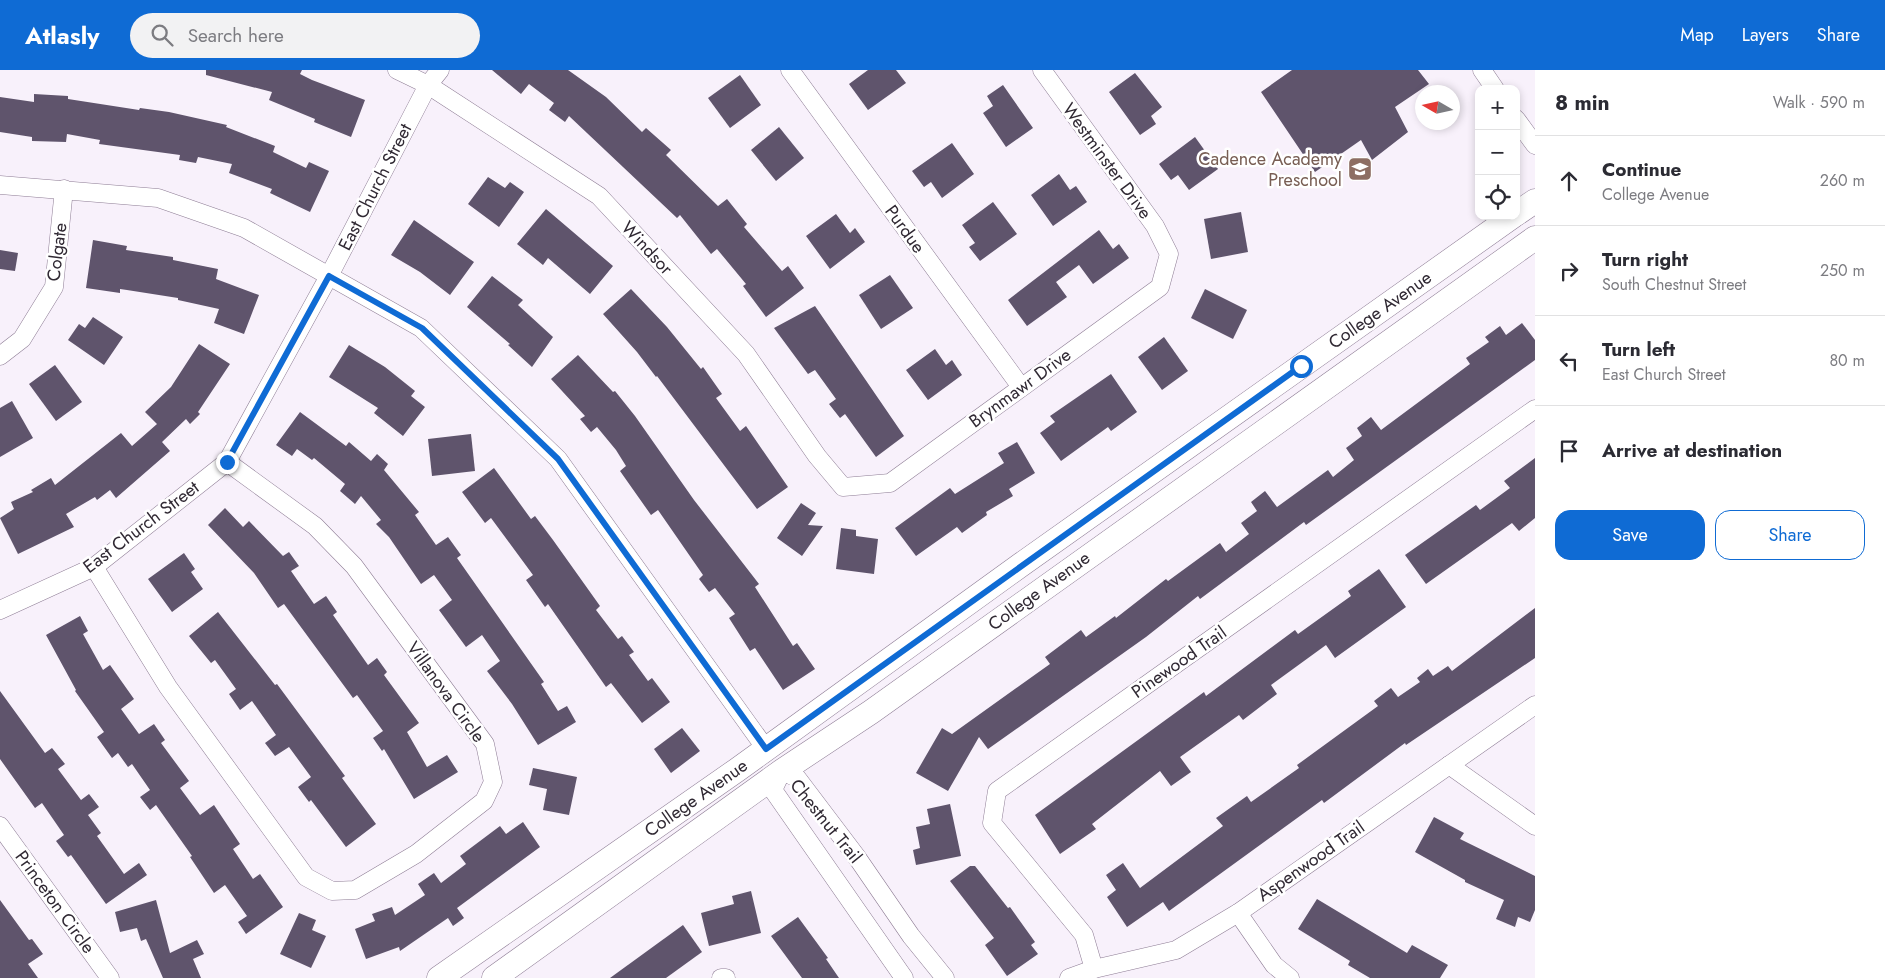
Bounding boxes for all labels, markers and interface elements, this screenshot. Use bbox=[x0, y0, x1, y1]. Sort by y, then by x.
search box bbox=[130, 13, 480, 58]
text: Atlasly bbox=[25, 18, 100, 53]
icon: search bbox=[148, 21, 176, 49]
text: Search here bbox=[188, 22, 284, 49]
text: Map bbox=[1680, 22, 1714, 48]
text: Layers bbox=[1742, 22, 1789, 48]
text: Share bbox=[1817, 22, 1860, 48]
north arrow bbox=[1415, 85, 1460, 130]
map controls bbox=[1475, 85, 1520, 220]
button: + bbox=[1475, 85, 1520, 130]
text: 8 min bbox=[1555, 88, 1610, 118]
text: Walk · 590 m bbox=[1773, 91, 1865, 114]
street label: Westminster Drive bbox=[1056, 98, 1158, 224]
street label: East Church Street bbox=[332, 119, 418, 255]
button: − bbox=[1475, 130, 1520, 175]
place label: Cadence Academy Preschool bbox=[1198, 146, 1342, 193]
school or university icon: Cadence Academy Preschool bbox=[1347, 156, 1373, 182]
text: Continue bbox=[1602, 156, 1681, 183]
icon: ahead bbox=[1555, 167, 1583, 195]
text: 260 m bbox=[1820, 169, 1865, 192]
button: locate bbox=[1475, 175, 1520, 220]
text: College Avenue bbox=[1602, 183, 1709, 206]
street label: Purdue bbox=[879, 199, 931, 259]
street label: Windsor bbox=[615, 215, 679, 281]
street label: Colgate bbox=[41, 221, 73, 283]
text: Turn right bbox=[1602, 246, 1688, 273]
icon: right bbox=[1555, 257, 1583, 285]
text: 250 m bbox=[1820, 259, 1865, 282]
street label: College Avenue bbox=[1323, 265, 1437, 355]
text: South Chestnut Street bbox=[1602, 273, 1746, 296]
text: Turn left bbox=[1602, 336, 1675, 363]
street label: Brynmawr Drive bbox=[964, 342, 1076, 434]
icon: left bbox=[1555, 347, 1583, 375]
text: 80 m bbox=[1829, 349, 1865, 372]
route start bbox=[1290, 355, 1313, 378]
text: East Church Street bbox=[1602, 363, 1726, 386]
icon: arrive bbox=[1555, 437, 1583, 465]
text: Arrive at destination bbox=[1602, 437, 1782, 464]
route end bbox=[216, 451, 239, 474]
street label: East Church Street bbox=[78, 474, 205, 579]
button: Save bbox=[1555, 510, 1705, 560]
button: Share bbox=[1715, 510, 1865, 560]
street label: College Avenue bbox=[983, 545, 1095, 637]
street label: Pinewood Trail bbox=[1126, 620, 1232, 704]
street label: Villanova Circle bbox=[400, 636, 492, 748]
street label: College Avenue bbox=[639, 753, 753, 843]
street label: Chestnut Trail bbox=[784, 773, 868, 869]
street label: Aspenwood Trail bbox=[1252, 814, 1370, 908]
street label: Princeton Circle bbox=[9, 845, 101, 959]

